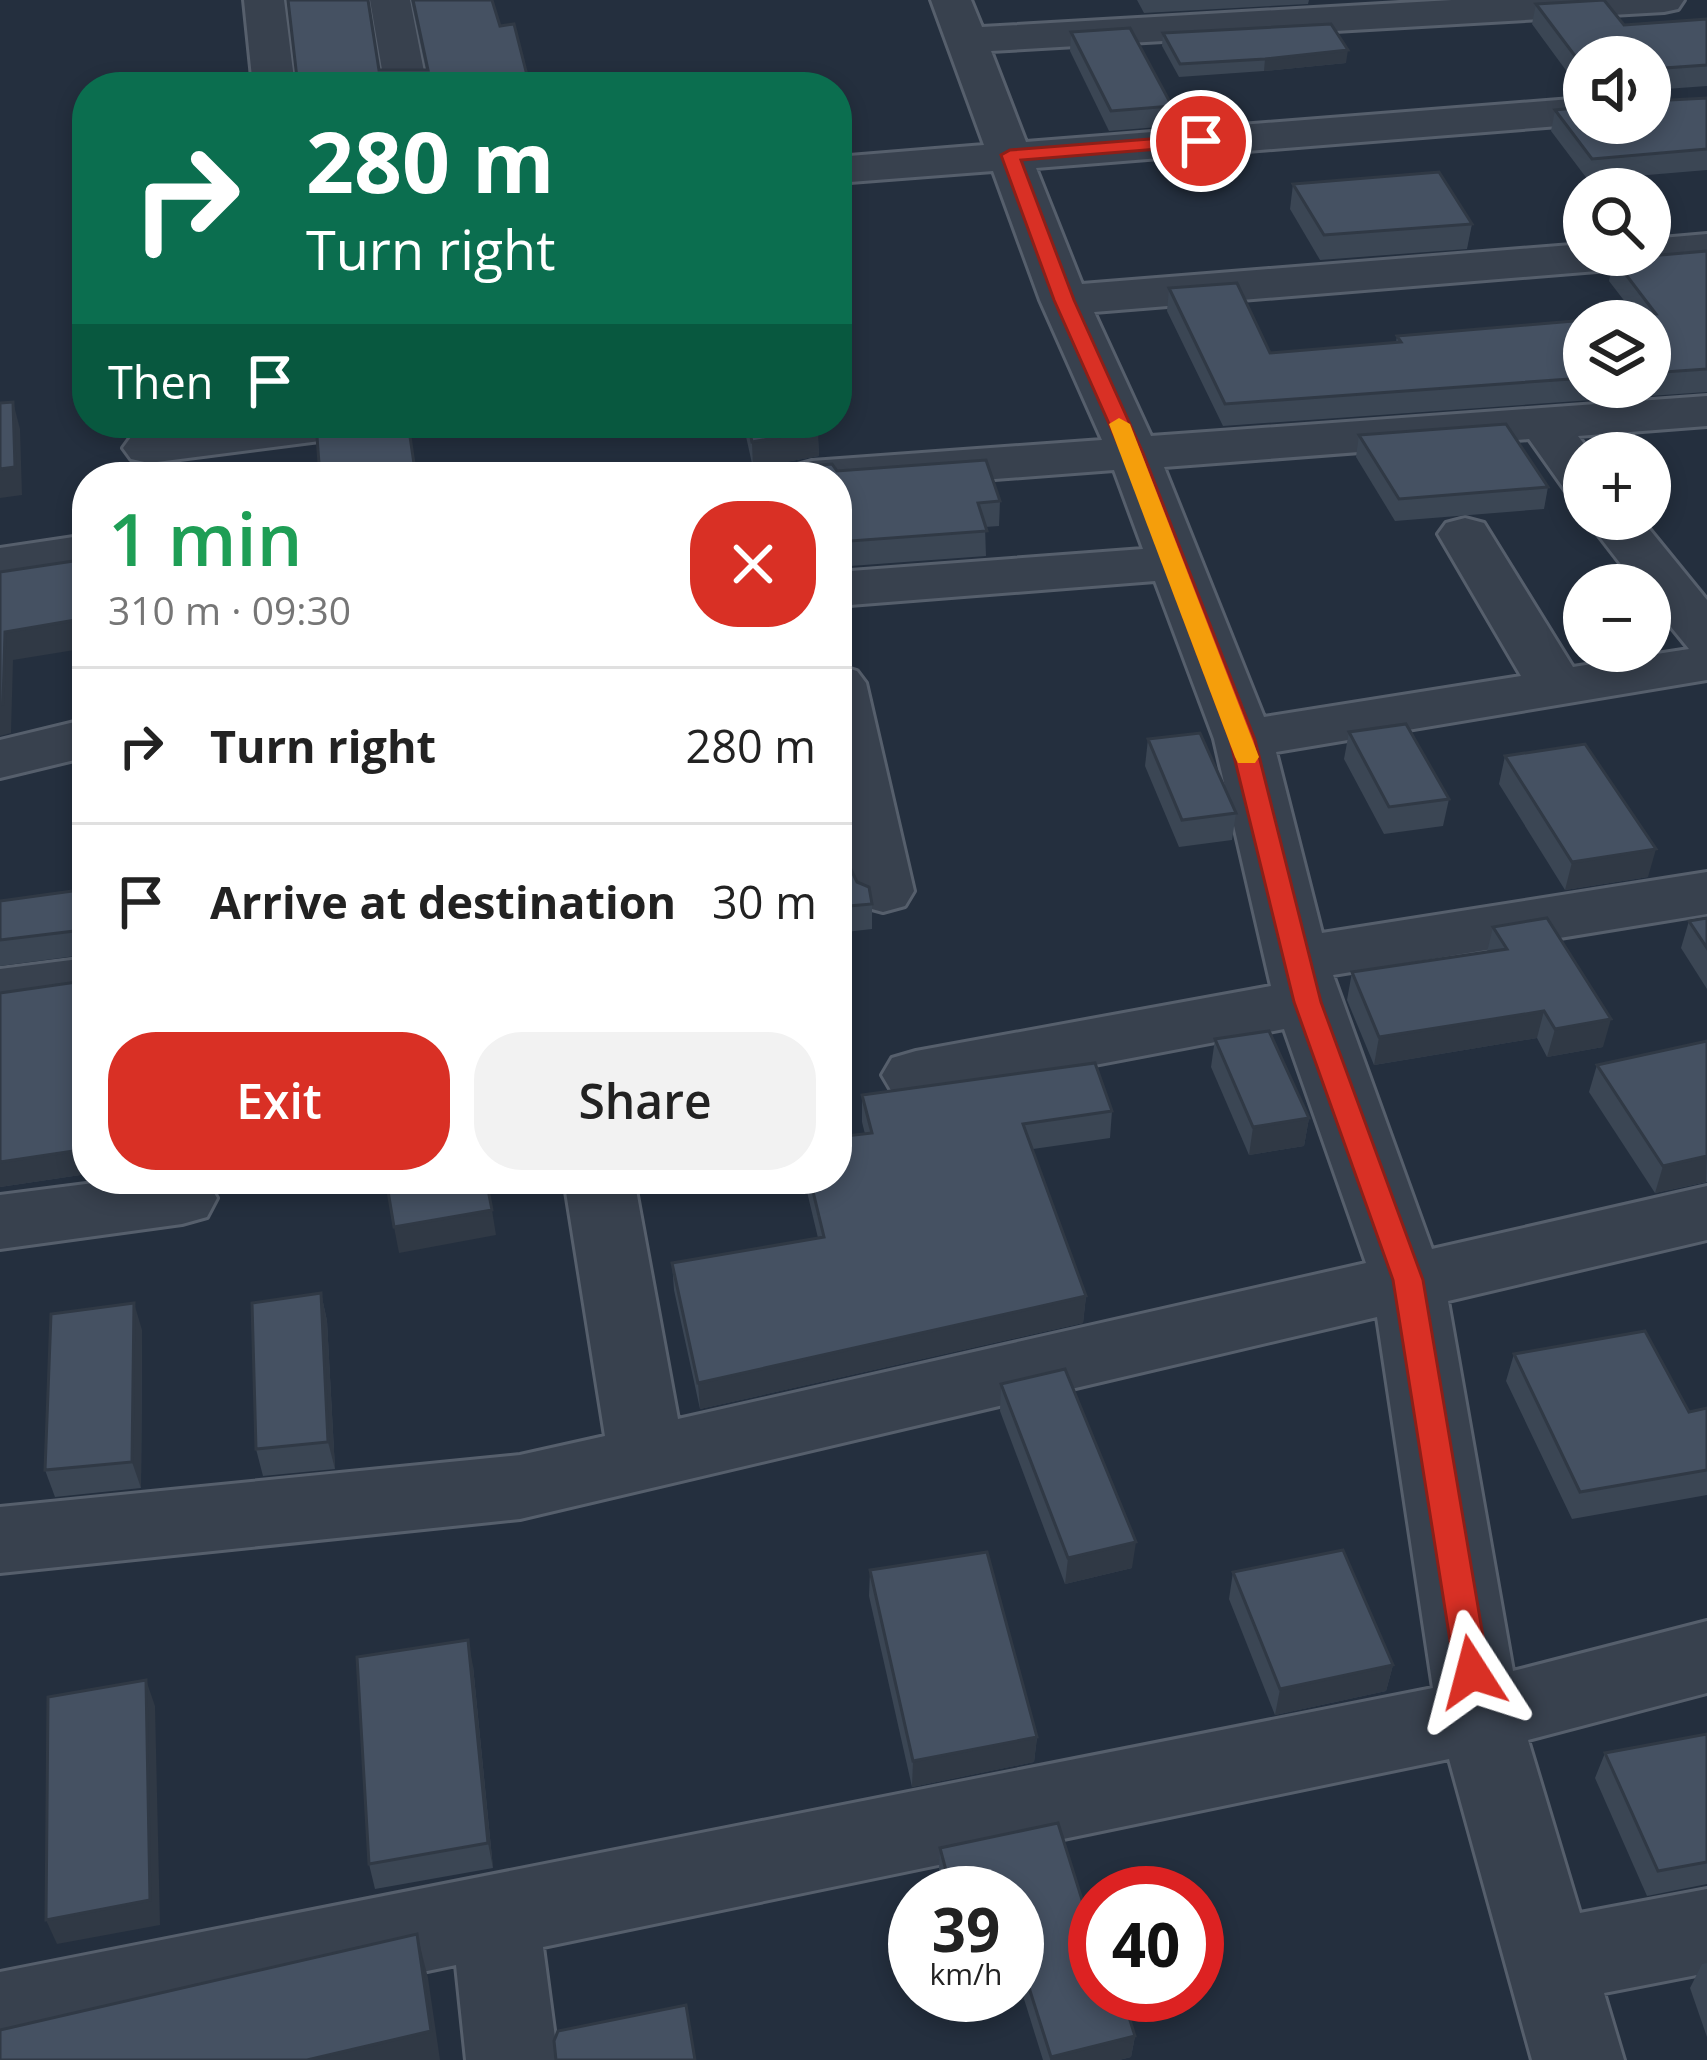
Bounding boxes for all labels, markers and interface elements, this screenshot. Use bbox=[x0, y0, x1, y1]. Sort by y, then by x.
map controls bbox=[1563, 36, 1671, 672]
button: sound bbox=[1563, 36, 1671, 144]
pin bbox=[1150, 90, 1252, 192]
text: 280 m bbox=[306, 103, 554, 218]
icon: arrive bbox=[1168, 108, 1234, 174]
icon: right bbox=[108, 120, 264, 276]
button: search bbox=[1563, 168, 1671, 276]
text: Turn right bbox=[306, 212, 555, 286]
button: layers bbox=[1563, 300, 1671, 408]
icon: arrive bbox=[237, 348, 303, 414]
text: Then bbox=[108, 351, 213, 412]
button: + bbox=[1563, 432, 1671, 540]
text: 1 min bbox=[108, 489, 302, 587]
button: close bbox=[690, 501, 816, 627]
button: − bbox=[1563, 564, 1671, 672]
text: 310 m · 09:30 bbox=[108, 583, 351, 636]
icon: right bbox=[108, 713, 174, 779]
text: Turn right bbox=[210, 715, 436, 776]
text: 280 m bbox=[685, 715, 816, 776]
icon: arrive bbox=[108, 869, 174, 935]
text: Arrive at destination bbox=[210, 871, 676, 932]
text: 30 m bbox=[712, 871, 817, 932]
button: Exit bbox=[108, 1032, 450, 1170]
button: Share bbox=[474, 1032, 816, 1170]
position arrow bbox=[1409, 1609, 1535, 1735]
speed limit sign: 40 bbox=[1068, 1866, 1224, 2022]
text: 39 bbox=[932, 1888, 1000, 1970]
text: km/h bbox=[930, 1953, 1002, 1994]

